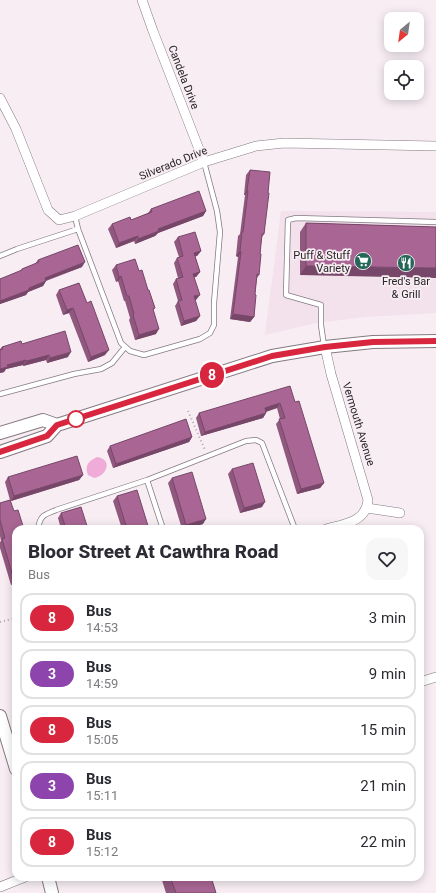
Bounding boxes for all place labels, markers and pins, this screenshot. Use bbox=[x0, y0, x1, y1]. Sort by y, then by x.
place label: Puff & Stuff Variety bbox=[293, 249, 351, 275]
supermarket icon: Puff & Stuff Variety bbox=[353, 251, 373, 271]
restaurant icon: Fred's Bar & Grill bbox=[396, 253, 416, 273]
place label: Fred's Bar & Grill bbox=[382, 275, 430, 301]
unlabelled marker bbox=[67, 410, 85, 428]

